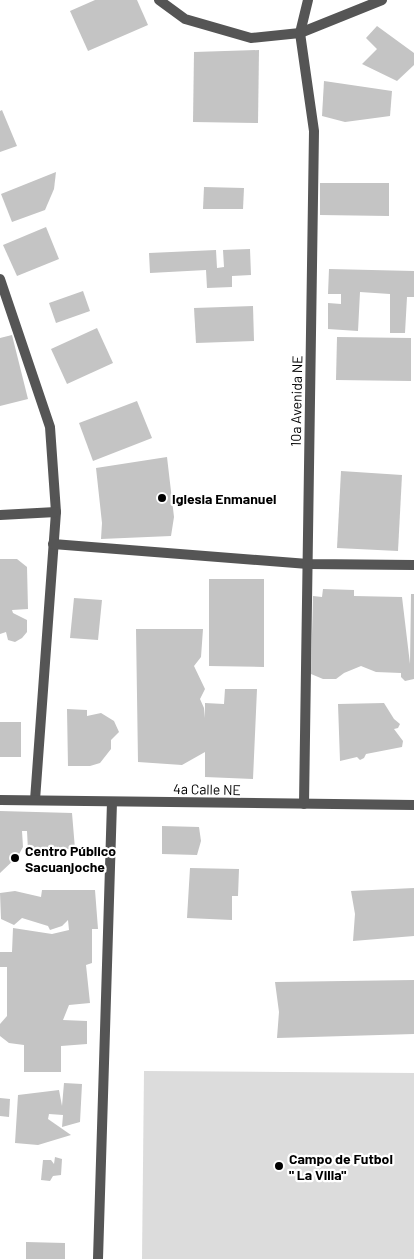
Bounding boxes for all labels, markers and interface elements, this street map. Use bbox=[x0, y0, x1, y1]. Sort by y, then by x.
street label: 10a Avenida NE bbox=[287, 355, 305, 447]
place label: Iglesia Enmanuel bbox=[172, 490, 276, 507]
marker: Iglesia Enmanuel bbox=[156, 492, 168, 504]
street label: 4a Calle NE bbox=[173, 780, 241, 798]
place label: Centro Público Sacuanjoche bbox=[25, 842, 116, 875]
marker: Centro Público Sacuanjoche bbox=[9, 852, 21, 864]
place label: Campo de Futbol " La Villa" bbox=[289, 1150, 393, 1183]
marker: Campo de Futbol " La Villa" bbox=[273, 1160, 285, 1172]

